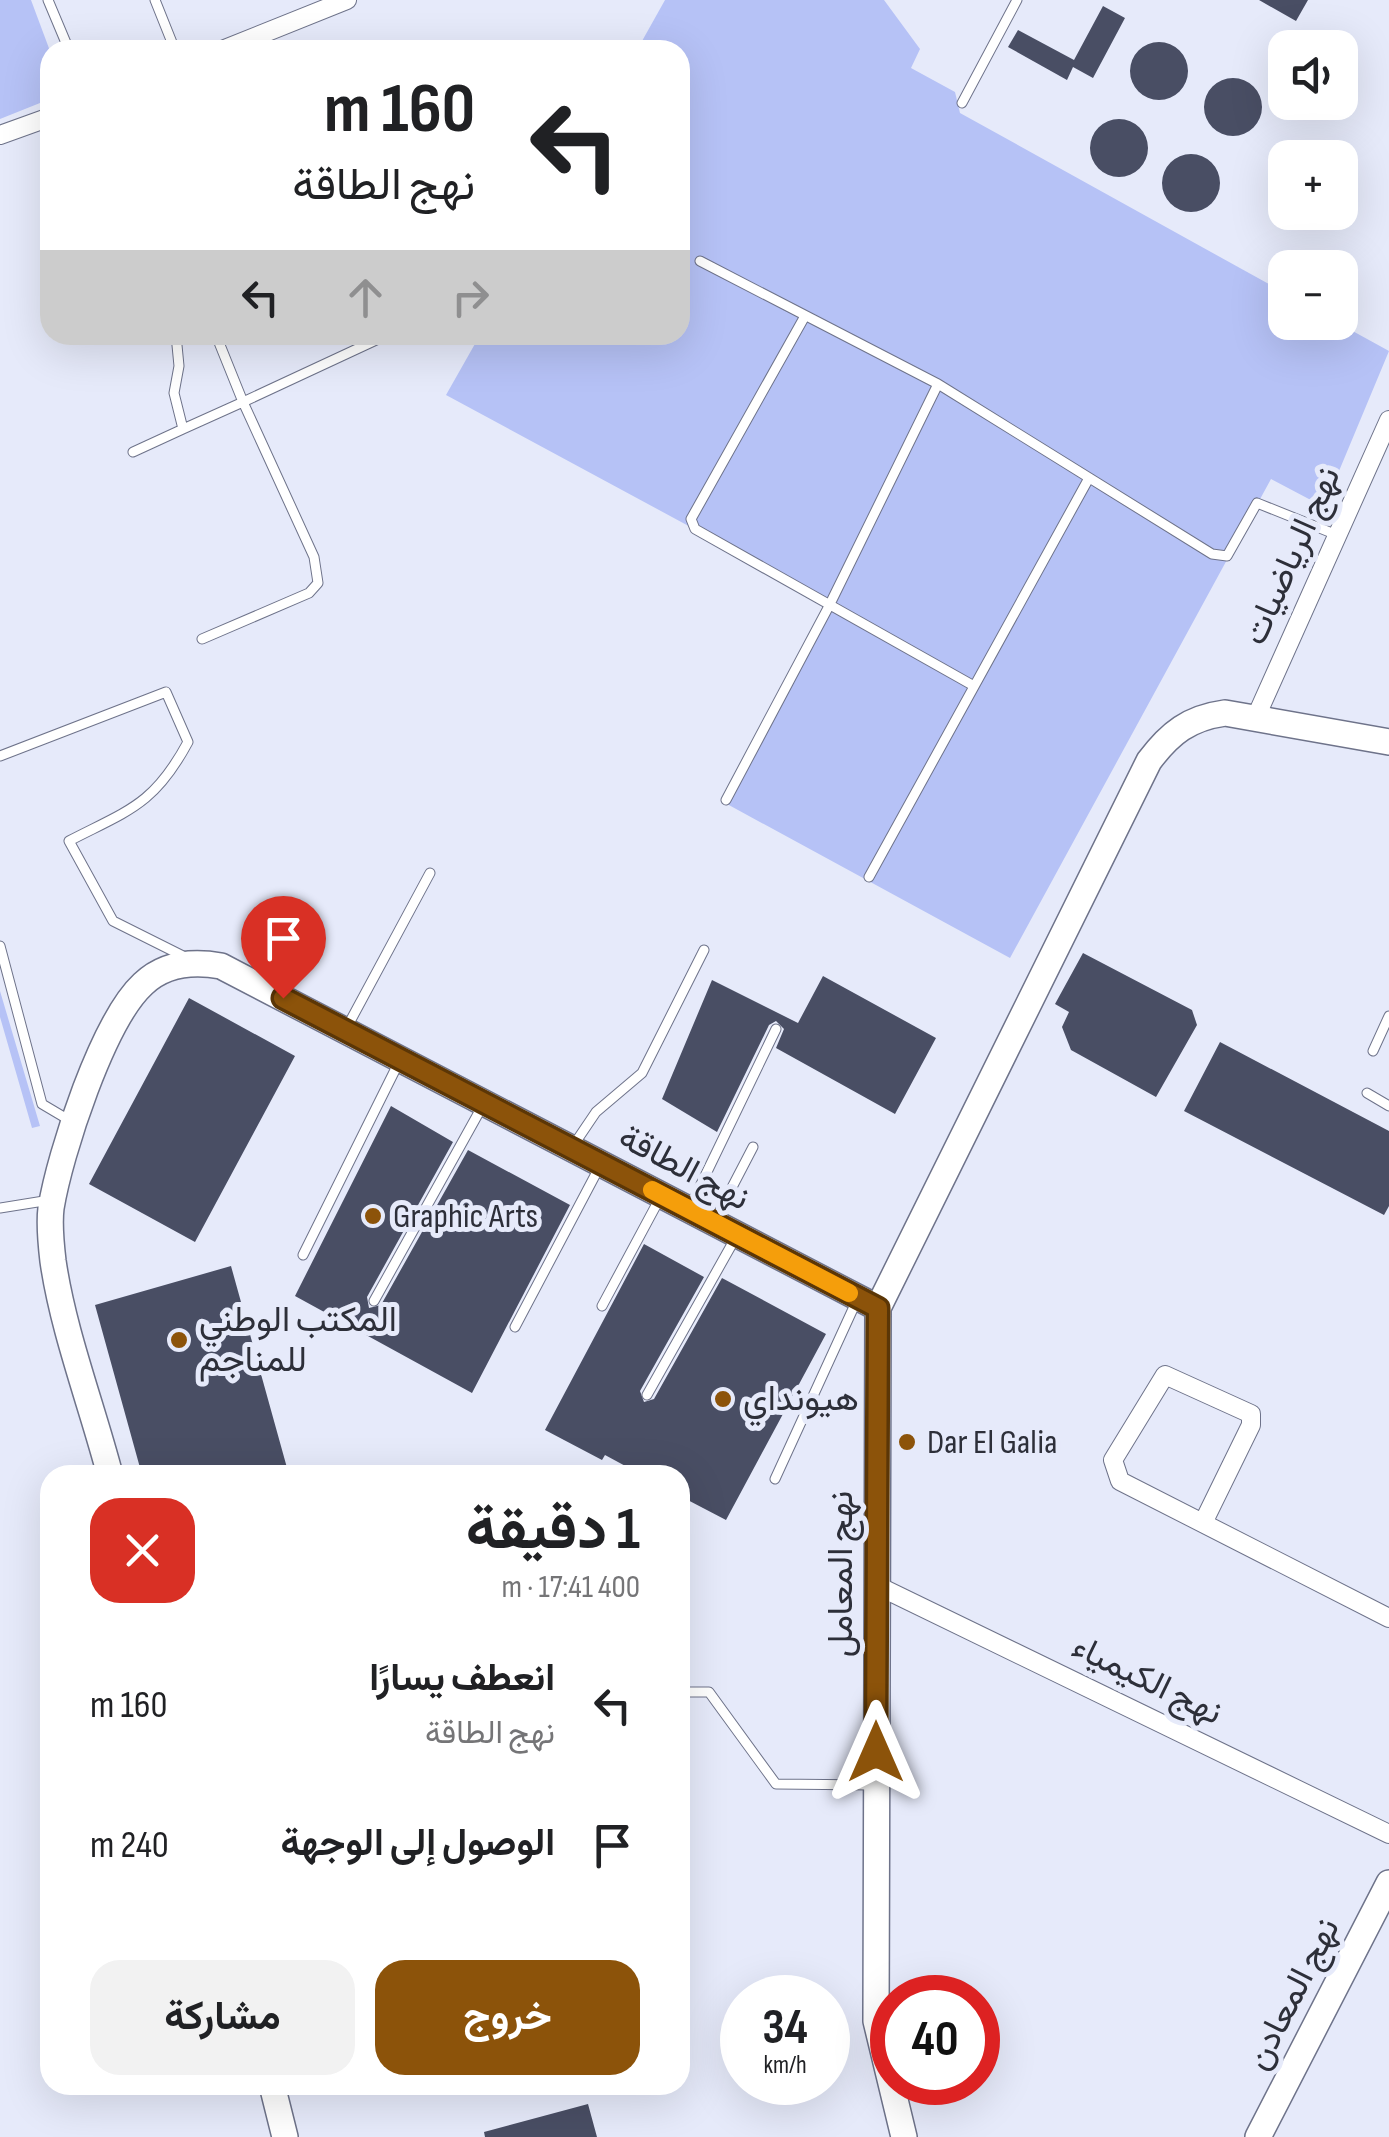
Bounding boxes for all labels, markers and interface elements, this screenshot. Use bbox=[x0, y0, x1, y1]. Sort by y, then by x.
map controls bbox=[1268, 30, 1358, 340]
button: sound bbox=[1268, 30, 1358, 120]
text: 160 m bbox=[324, 68, 475, 152]
icon: left bbox=[510, 80, 640, 210]
button: + bbox=[1268, 140, 1358, 230]
text: نهج الطاقة bbox=[292, 158, 475, 213]
button: − bbox=[1268, 250, 1358, 340]
icon: left bbox=[233, 270, 288, 325]
icon: ahead bbox=[338, 270, 393, 325]
icon: right bbox=[443, 270, 498, 325]
street label: نهج الرياضيات bbox=[1234, 460, 1351, 652]
pin bbox=[241, 896, 326, 999]
icon: arrive bbox=[256, 911, 311, 966]
street label: نهج الطاقة bbox=[611, 1116, 757, 1221]
place label: Graphic Arts bbox=[393, 1195, 538, 1238]
marker: Graphic Arts bbox=[362, 1205, 384, 1227]
place label: المكتب الوطني للمناجم bbox=[199, 1299, 397, 1382]
marker: المكتب الوطني للمناجم bbox=[168, 1329, 190, 1351]
place label: هيونداي bbox=[743, 1378, 859, 1427]
marker: هيونداي bbox=[712, 1388, 734, 1410]
place label: Dar El Galia bbox=[927, 1421, 1058, 1464]
marker: Dar El Galia bbox=[896, 1431, 918, 1453]
street label: نهج المعامل bbox=[820, 1491, 864, 1657]
text: 1 دقيقة bbox=[466, 1494, 640, 1566]
button: close bbox=[90, 1498, 195, 1603]
text: 400 m · 17:41 bbox=[501, 1568, 640, 1607]
street label: نهج الكيمياء bbox=[1064, 1625, 1229, 1736]
text: انعطف يسارًا bbox=[369, 1656, 555, 1701]
icon: left bbox=[585, 1678, 640, 1733]
text: 160 m bbox=[90, 1683, 167, 1728]
position arrow bbox=[824, 1700, 928, 1804]
text: نهج الطاقة bbox=[425, 1714, 555, 1753]
icon: arrive bbox=[585, 1818, 640, 1873]
text: الوصول إلى الوجهة bbox=[280, 1821, 555, 1866]
text: 240 m bbox=[90, 1823, 169, 1868]
street label: نهج المعادن bbox=[1236, 1911, 1350, 2078]
button: مشاركة bbox=[90, 1960, 355, 2075]
button: خروج bbox=[375, 1960, 640, 2075]
speed limit sign: 40 bbox=[870, 1975, 1000, 2105]
text: 34 bbox=[762, 1998, 808, 2058]
text: km/h bbox=[763, 2050, 807, 2081]

